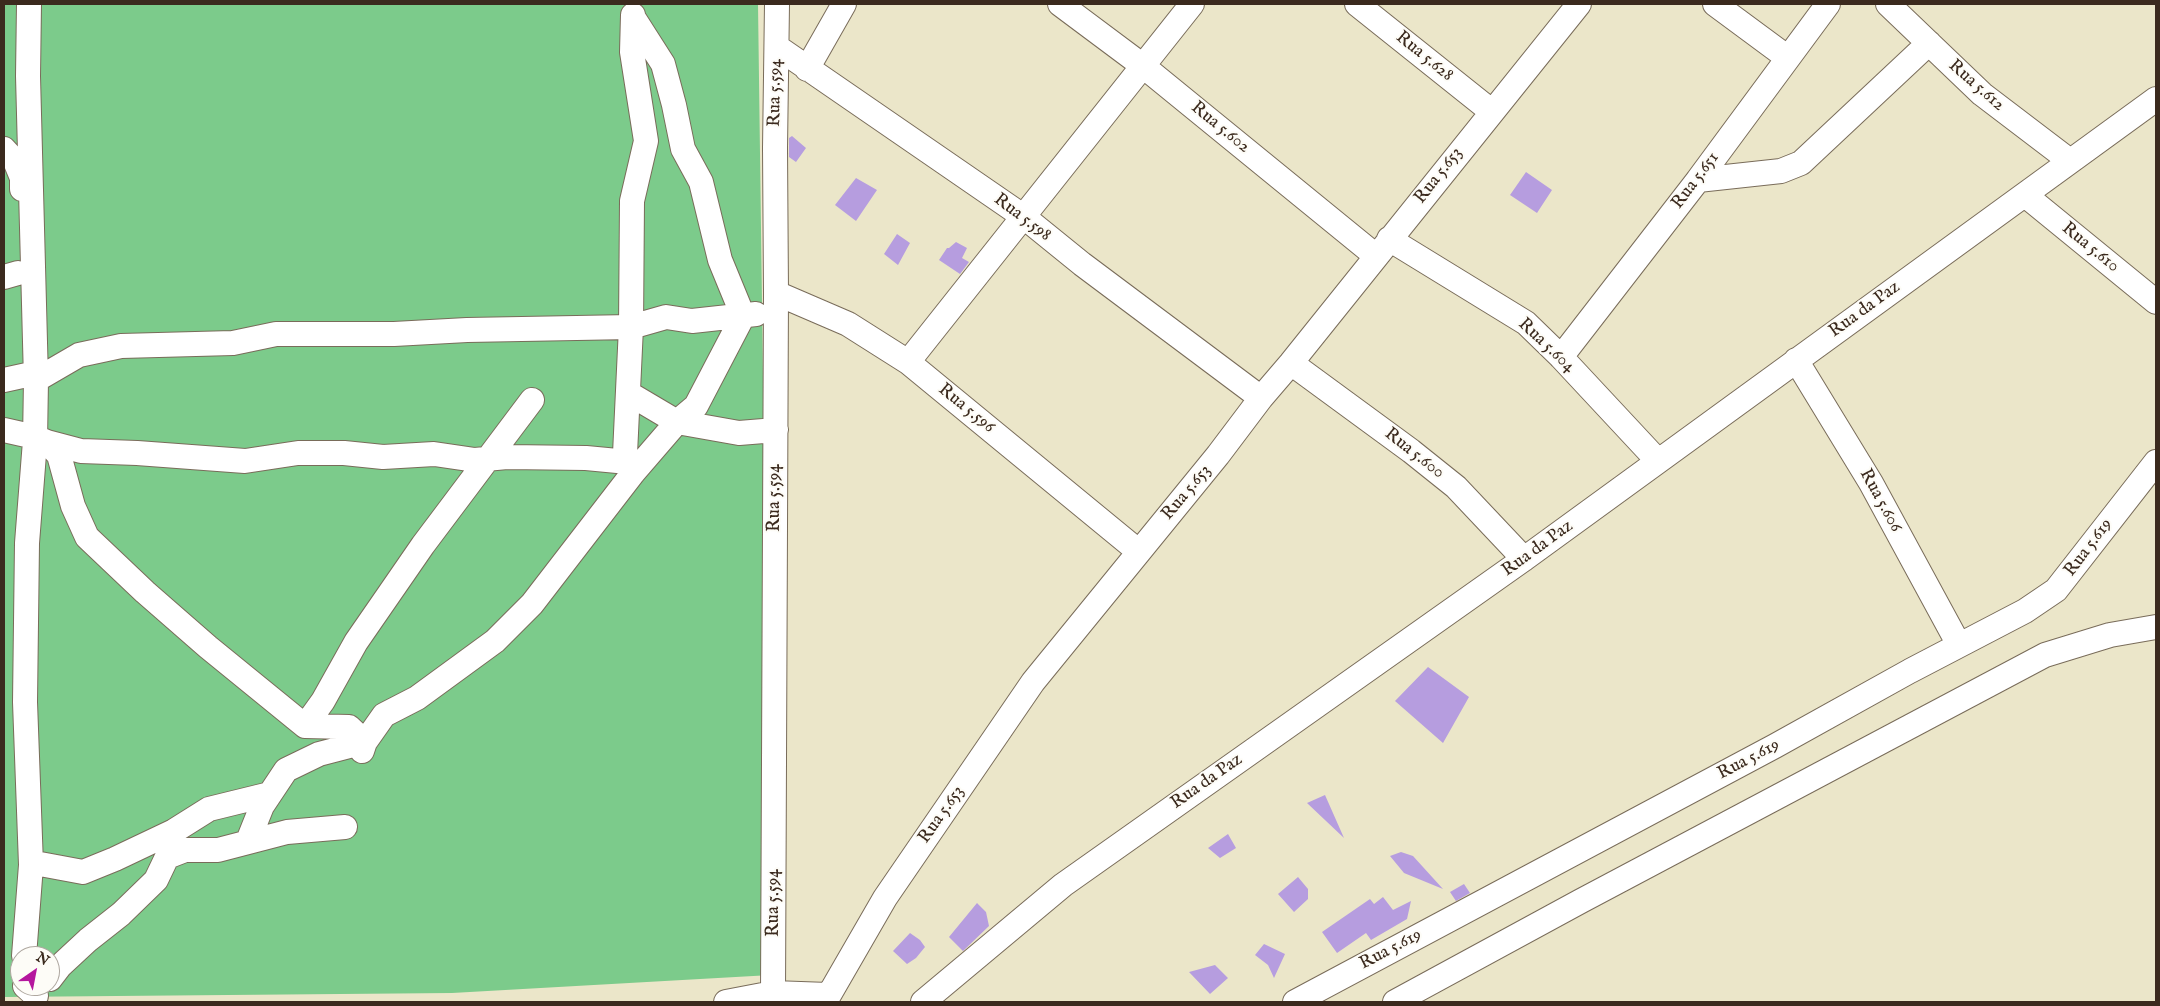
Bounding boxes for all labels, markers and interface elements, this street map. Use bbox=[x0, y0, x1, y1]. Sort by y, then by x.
street label: Rua 5.628 bbox=[1391, 27, 1457, 87]
street label: Rua 5.612 bbox=[1943, 56, 2009, 116]
street label: Rua 5.594 bbox=[765, 59, 787, 127]
street label: Rua 5.602 bbox=[1186, 98, 1254, 158]
street label: Rua 5.653 bbox=[1410, 143, 1468, 209]
street label: Rua 5.651 bbox=[1668, 148, 1724, 214]
street label: Rua 5.598 bbox=[989, 189, 1055, 247]
street label: Rua 5.610 bbox=[2057, 218, 2123, 278]
street label: Rua da Paz bbox=[1825, 277, 1905, 343]
street label: Rua 5.604 bbox=[1513, 314, 1579, 378]
street label: Rua 5.596 bbox=[933, 380, 999, 438]
street label: Rua 5.600 bbox=[1380, 424, 1448, 484]
street label: Rua 5.653 bbox=[1158, 461, 1216, 525]
street label: Rua 5.594 bbox=[764, 464, 786, 532]
street label: Rua 5.606 bbox=[1854, 466, 1906, 536]
street label: Rua 5.619 bbox=[2060, 515, 2118, 581]
street label: Rua da Paz bbox=[1498, 516, 1578, 582]
street label: Rua 5.619 bbox=[1714, 735, 1784, 785]
street label: Rua da Paz bbox=[1167, 750, 1247, 814]
street label: Rua 5.653 bbox=[914, 782, 970, 848]
street label: Rua 5.594 bbox=[763, 869, 785, 937]
street label: Rua 5.619 bbox=[1356, 925, 1426, 975]
north arrow bbox=[10, 946, 60, 996]
text: N bbox=[33, 948, 53, 970]

